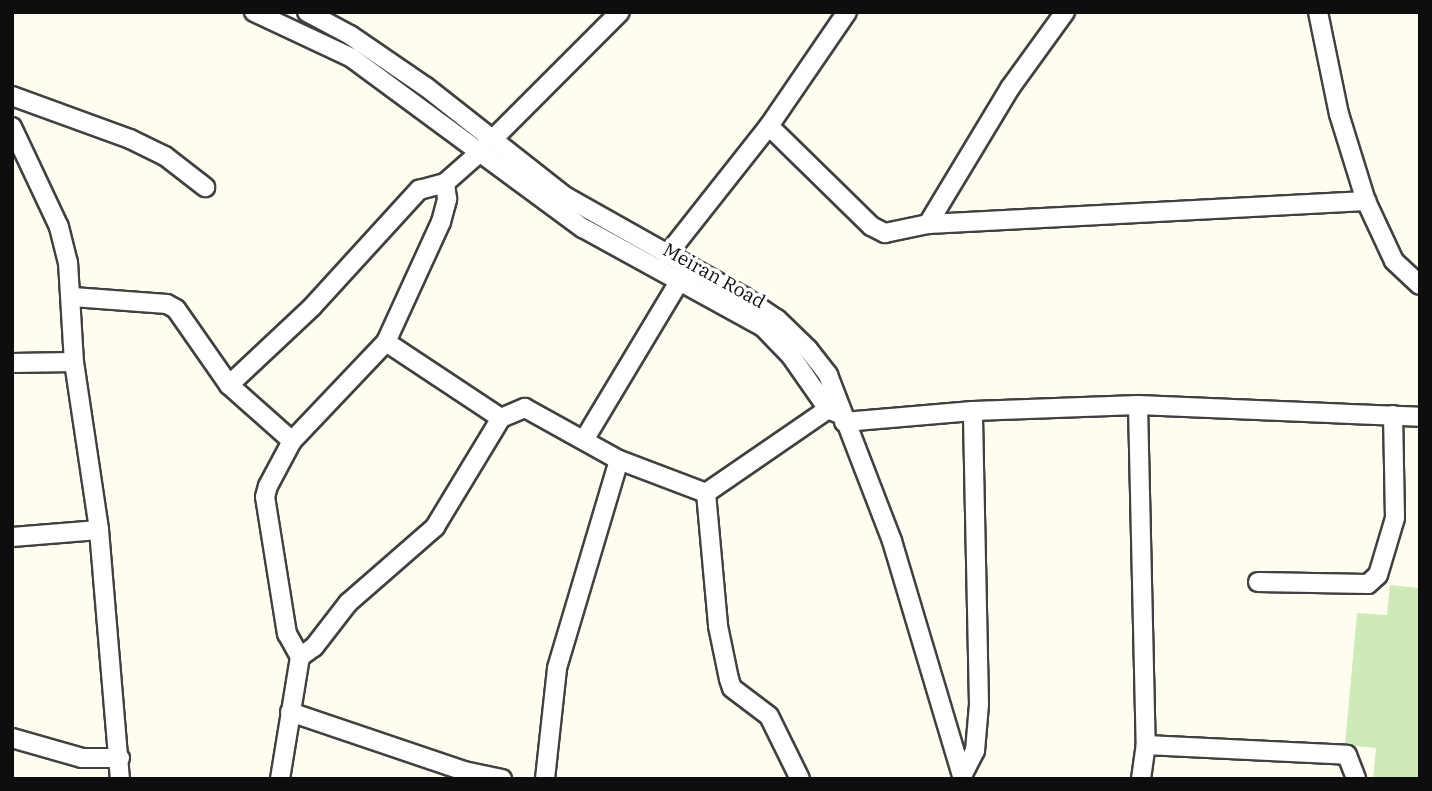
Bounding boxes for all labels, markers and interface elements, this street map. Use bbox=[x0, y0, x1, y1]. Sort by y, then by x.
street label: Meiran Road bbox=[659, 239, 769, 313]

